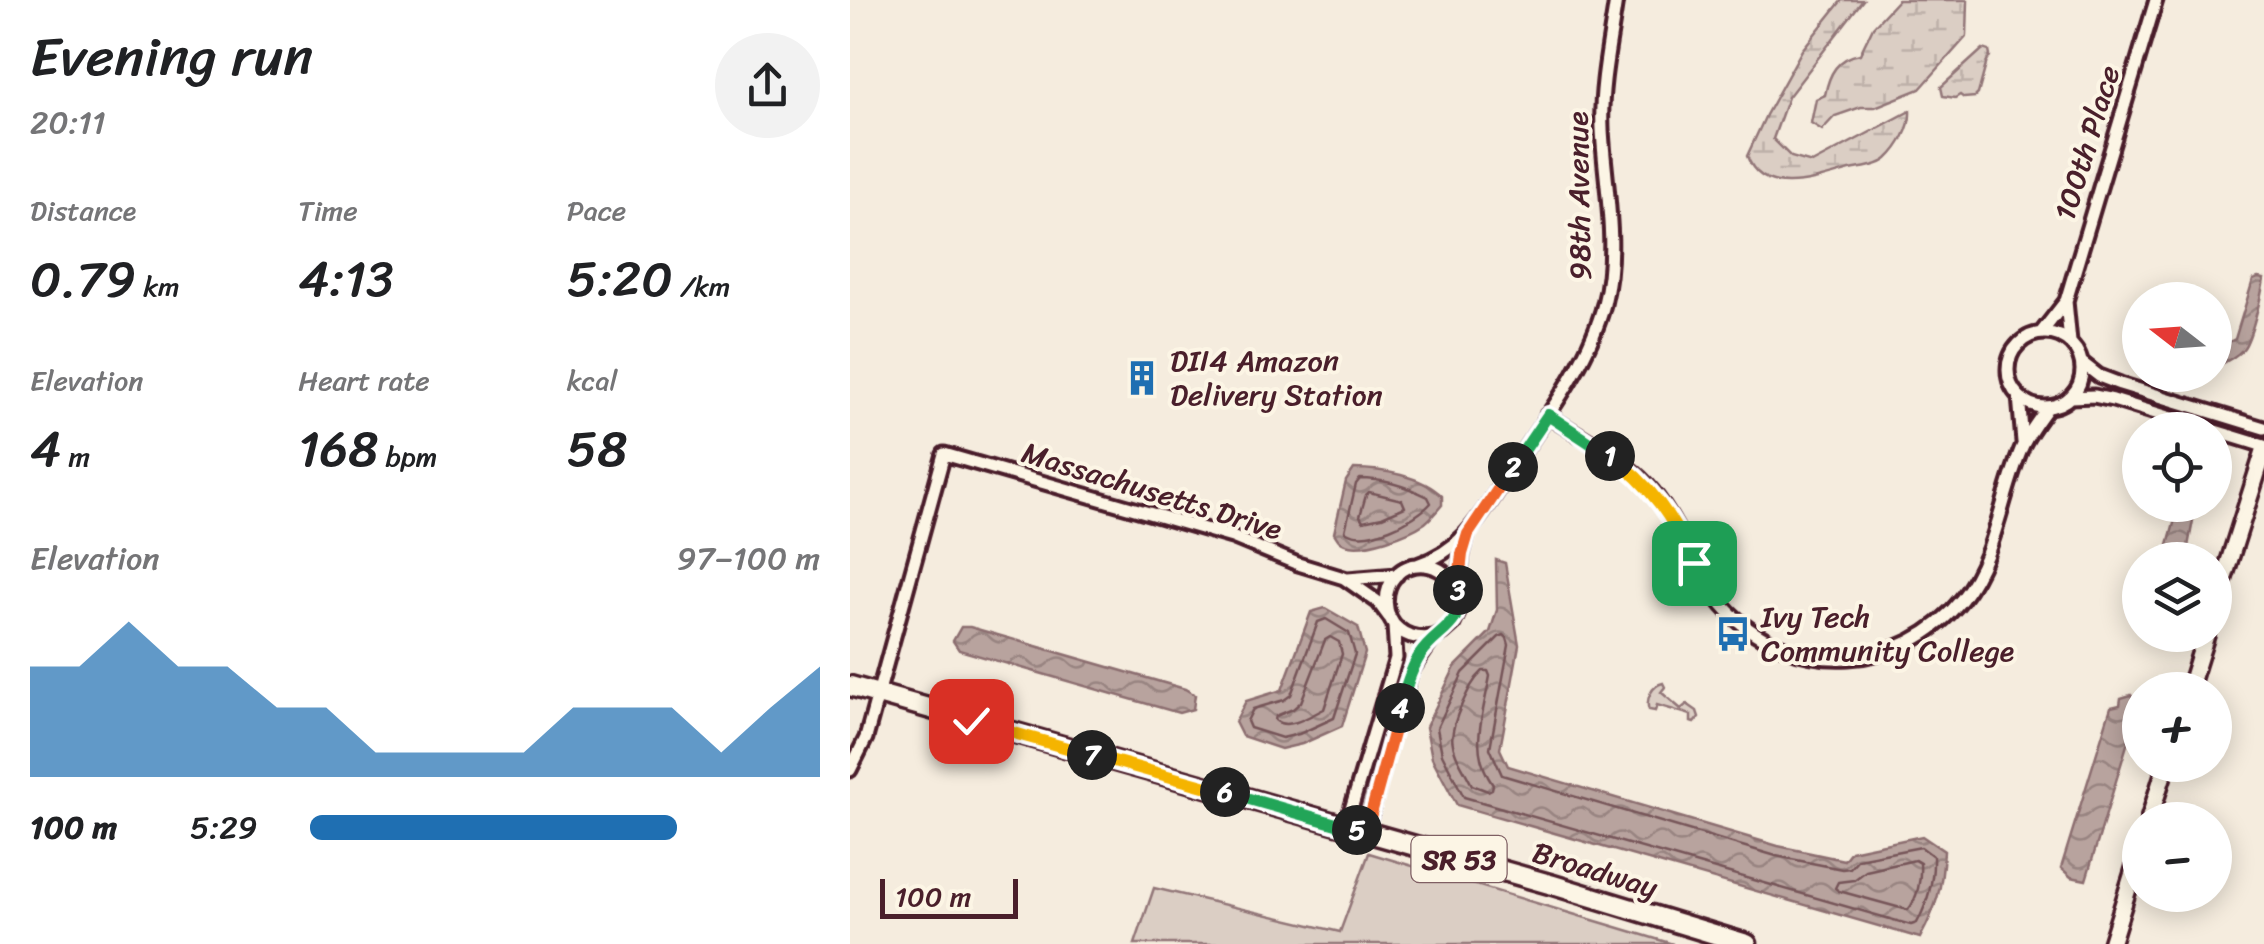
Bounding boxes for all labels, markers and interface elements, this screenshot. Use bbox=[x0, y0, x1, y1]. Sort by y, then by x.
text: Evening run bbox=[30, 8, 313, 105]
button: share bbox=[715, 33, 820, 138]
street label: 100th Place bbox=[2038, 59, 2136, 227]
text: 20:11 bbox=[30, 94, 106, 151]
street label: 98th Avenue bbox=[1551, 111, 1607, 281]
text: Distance bbox=[30, 186, 136, 235]
text: Time bbox=[298, 186, 358, 235]
text: Pace bbox=[567, 186, 626, 235]
text: 0.79 bbox=[30, 235, 136, 324]
text: 4:13 bbox=[298, 235, 394, 324]
text: 5:20 bbox=[567, 235, 673, 324]
text: km bbox=[136, 262, 180, 311]
text: /km bbox=[673, 262, 730, 311]
north arrow bbox=[2122, 282, 2232, 392]
map controls bbox=[2122, 282, 2232, 912]
place label: DII4 Amazon Delivery Station bbox=[1170, 334, 1383, 422]
text: Elevation bbox=[30, 356, 143, 405]
text: Heart rate bbox=[298, 356, 430, 405]
text: kcal bbox=[567, 356, 618, 405]
building icon: DII4 Amazon Delivery Station bbox=[1123, 359, 1161, 397]
text: 4 bbox=[30, 405, 61, 494]
text: 168 bbox=[298, 405, 378, 494]
text: 58 bbox=[567, 405, 627, 494]
button: locate bbox=[2122, 412, 2232, 522]
street label: Massachusetts Drive bbox=[1015, 426, 1289, 556]
pin: 1 bbox=[1585, 431, 1635, 481]
text: 1 bbox=[1604, 431, 1616, 480]
text: m bbox=[61, 432, 90, 481]
text: bpm bbox=[378, 432, 437, 481]
pin: 2 bbox=[1488, 442, 1538, 492]
text: 2 bbox=[1505, 442, 1521, 491]
pin bbox=[1652, 521, 1737, 606]
text: Elevation bbox=[30, 530, 160, 587]
text: 97–100 m bbox=[677, 530, 820, 587]
icon: arrive bbox=[1667, 536, 1722, 591]
button: layers bbox=[2122, 542, 2232, 652]
pin: 3 bbox=[1433, 565, 1483, 615]
text: 3 bbox=[1450, 565, 1466, 614]
place label: Ivy Tech Community College bbox=[1760, 590, 2014, 678]
bus stop icon: Ivy Tech Community College bbox=[1714, 615, 1752, 653]
button: + bbox=[2122, 672, 2232, 782]
pin bbox=[929, 679, 1014, 764]
pin: 4 bbox=[1375, 683, 1425, 733]
text: 4 bbox=[1391, 683, 1409, 732]
icon: check bbox=[944, 694, 999, 749]
pin: 7 bbox=[1067, 730, 1117, 780]
text: 7 bbox=[1084, 730, 1100, 779]
pin: 6 bbox=[1200, 767, 1250, 817]
text: 6 bbox=[1217, 767, 1233, 816]
text: 100 m bbox=[30, 799, 117, 856]
text: 5:29 bbox=[190, 799, 257, 856]
button: − bbox=[2122, 802, 2232, 912]
pin: 5 bbox=[1332, 805, 1382, 855]
text: 5 bbox=[1348, 805, 1366, 854]
street label: Broadway bbox=[1526, 825, 1665, 915]
road number: SR 53 bbox=[1412, 836, 1506, 882]
text: 100 m bbox=[895, 872, 971, 921]
scale bar bbox=[880, 874, 1018, 918]

